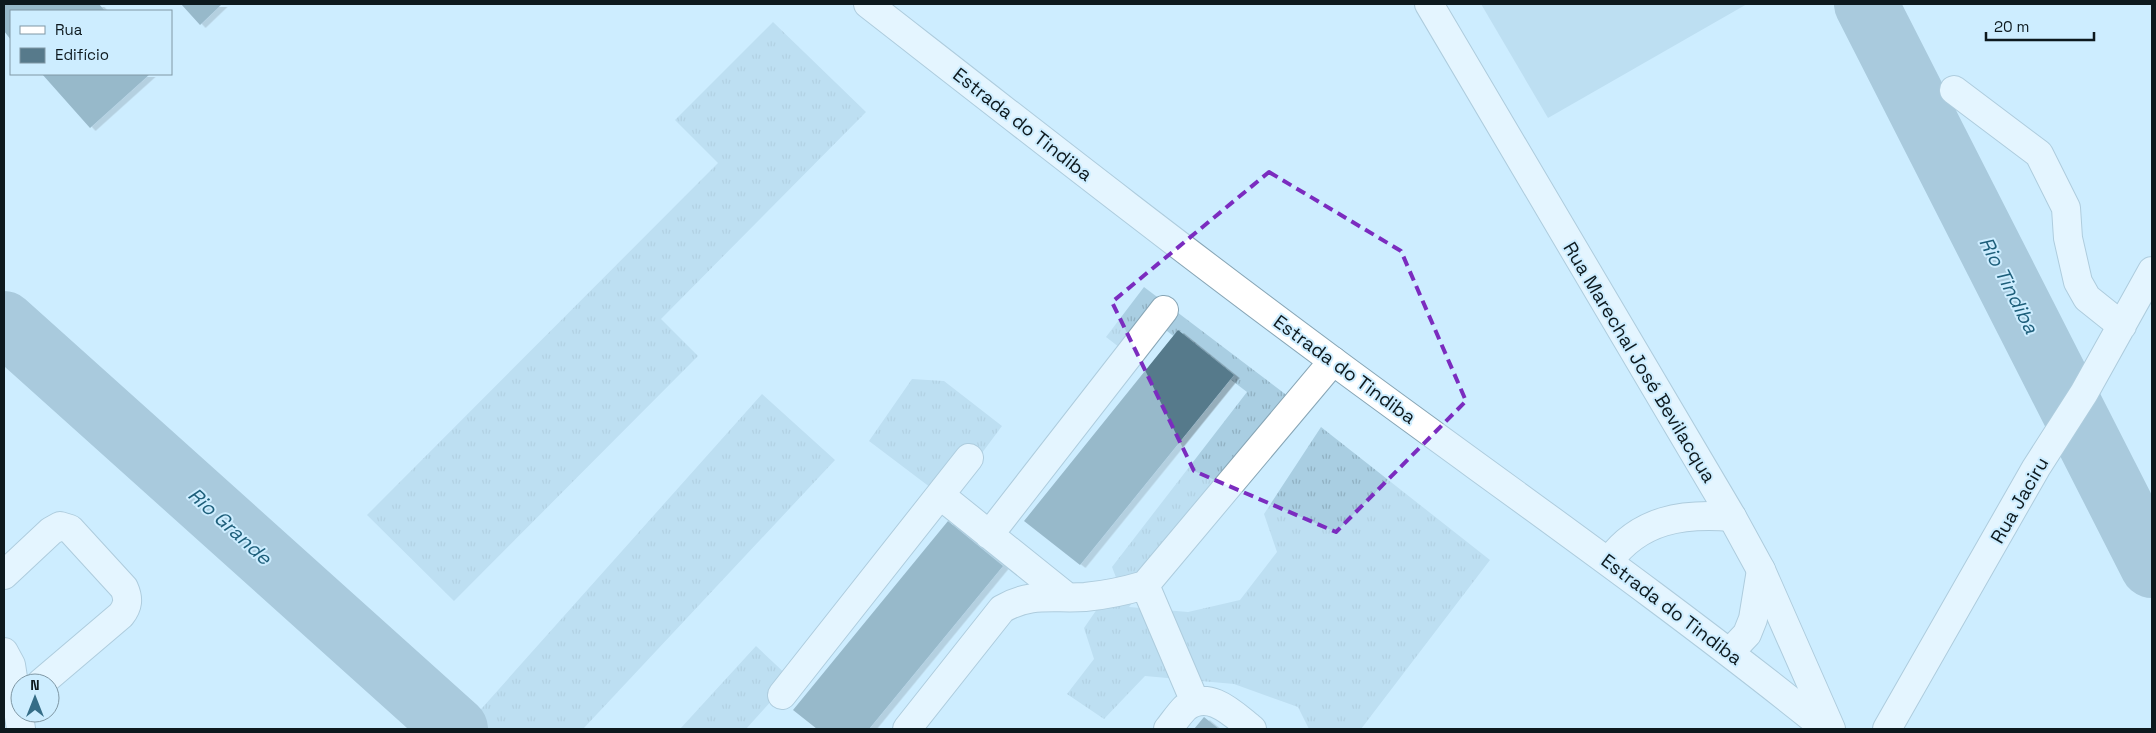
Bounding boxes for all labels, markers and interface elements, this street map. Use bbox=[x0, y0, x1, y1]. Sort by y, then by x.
legend bbox=[10, 10, 172, 75]
scale bar bbox=[1986, 10, 2094, 42]
text: 20 m bbox=[1994, 17, 2029, 36]
text: Rua bbox=[55, 20, 83, 39]
text: Edifício bbox=[55, 45, 109, 64]
street label: Estrada do Tindiba bbox=[948, 62, 1098, 187]
water label: Rio Tindiba bbox=[1973, 232, 2045, 338]
street label: Rua Marechal José Bevilacqua bbox=[1558, 237, 1722, 487]
street label: Estrada do Tindiba bbox=[1268, 309, 1421, 430]
street label: Rua Jaciru bbox=[1985, 453, 2054, 548]
water label: Rio Grande bbox=[183, 482, 278, 571]
street label: Estrada do Tindiba bbox=[1596, 548, 1747, 671]
north arrow bbox=[10, 673, 60, 723]
text: N bbox=[30, 676, 40, 694]

